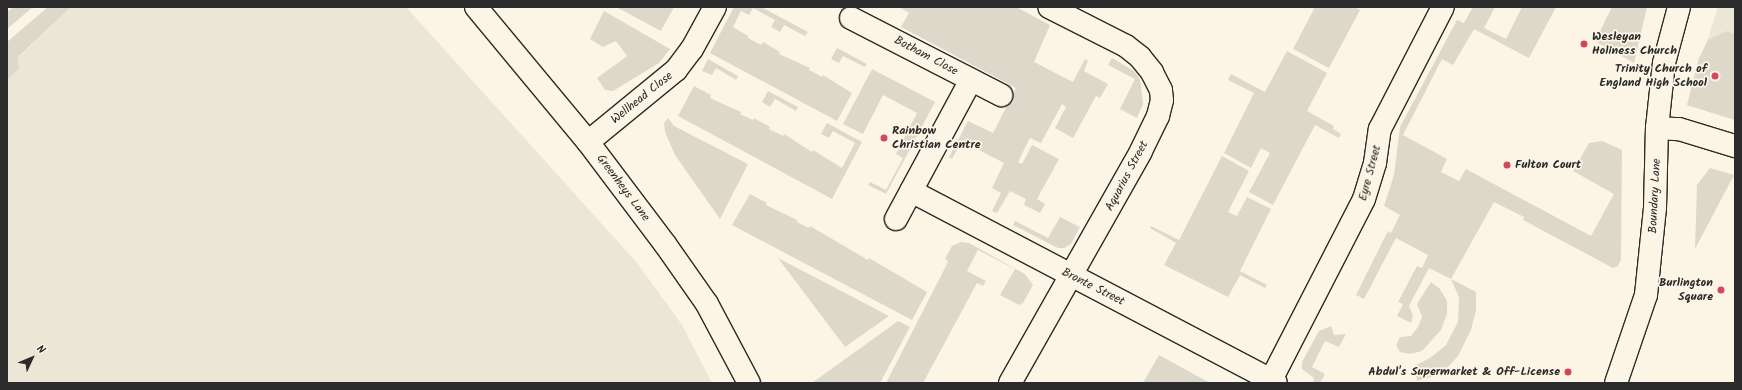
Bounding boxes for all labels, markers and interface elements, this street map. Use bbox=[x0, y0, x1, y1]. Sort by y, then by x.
place label: Wesleyan Holiness Church bbox=[1592, 30, 1677, 58]
street label: Botham Close bbox=[892, 33, 960, 79]
marker: Wesleyan Holiness Church bbox=[1579, 39, 1589, 49]
place label: Trinity Church of England High School bbox=[1599, 62, 1707, 90]
street label: Wellhead Close bbox=[608, 69, 676, 127]
marker: Trinity Church of England High School bbox=[1710, 71, 1720, 81]
place label: Rainbow Christian Centre bbox=[892, 124, 981, 152]
marker: Rainbow Christian Centre bbox=[879, 133, 889, 143]
street label: Aquarius Street bbox=[1102, 138, 1152, 214]
street label: Eyre Street bbox=[1356, 143, 1384, 203]
street label: Greenheys Lane bbox=[593, 152, 653, 224]
place label: Fulton Court bbox=[1515, 158, 1581, 172]
street label: Boundary Lane bbox=[1646, 158, 1664, 234]
marker: Fulton Court bbox=[1502, 160, 1512, 170]
street label: Bronte Street bbox=[1059, 265, 1127, 309]
place label: Burlington Square bbox=[1659, 276, 1713, 304]
marker: Burlington Square bbox=[1716, 285, 1726, 295]
north arrow bbox=[12, 338, 52, 378]
text: N bbox=[32, 341, 50, 358]
place label: Abdul's Supermarket & Off-License bbox=[1368, 365, 1560, 379]
marker: Abdul's Supermarket & Off-License bbox=[1563, 367, 1573, 377]

